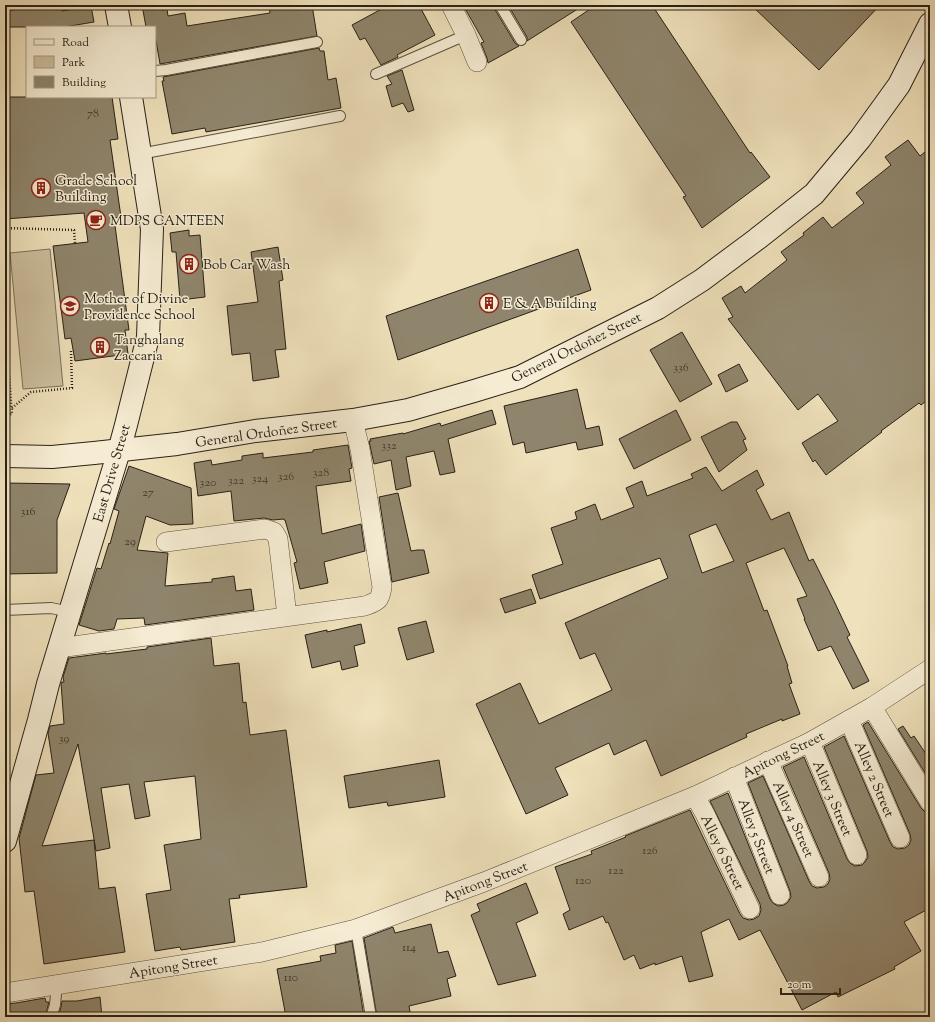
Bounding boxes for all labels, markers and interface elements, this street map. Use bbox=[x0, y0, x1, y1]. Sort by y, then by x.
legend bbox=[26, 26, 156, 98]
text: Road bbox=[62, 34, 89, 52]
text: Park bbox=[62, 54, 85, 72]
text: Building bbox=[62, 74, 106, 92]
house number: 78 bbox=[87, 105, 99, 123]
place label: Grade School Building bbox=[55, 172, 137, 208]
building icon: Grade School Building bbox=[30, 177, 52, 199]
cafe icon: MDPS CANTEEN bbox=[85, 209, 107, 231]
place label: MDPS CANTEEN bbox=[110, 212, 224, 232]
building icon: Bob Car Wash bbox=[178, 253, 200, 275]
place label: Bob Car Wash bbox=[203, 256, 290, 276]
place label: Mother of Divine Providence School bbox=[84, 290, 196, 326]
building icon: E & A Building bbox=[478, 292, 500, 314]
school or university icon: Mother of Divine Providence School bbox=[59, 295, 81, 317]
place label: E & A Building bbox=[503, 295, 597, 315]
street label: General Ordoñez Street bbox=[508, 308, 646, 389]
place label: Tanghalang Zaccaria bbox=[114, 331, 184, 367]
building icon: Tanghalang Zaccaria bbox=[89, 336, 111, 358]
house number: 336 bbox=[673, 359, 689, 377]
street label: General Ordoñez Street bbox=[194, 414, 339, 454]
street label: East Drive Street bbox=[89, 422, 137, 525]
house number: 332 bbox=[381, 437, 397, 455]
house number: 328 bbox=[313, 464, 329, 482]
house number: 326 bbox=[278, 468, 294, 486]
house number: 324 bbox=[252, 470, 268, 488]
house number: 322 bbox=[228, 472, 244, 490]
house number: 320 bbox=[200, 474, 216, 492]
house number: 27 bbox=[142, 484, 154, 502]
house number: 316 bbox=[21, 503, 35, 521]
house number: 29 bbox=[124, 533, 136, 551]
street label: Apitong Street bbox=[739, 727, 829, 784]
house number: 39 bbox=[59, 730, 69, 748]
street label: Alley 2 Street bbox=[848, 739, 898, 821]
street label: Alley 3 Street bbox=[806, 758, 856, 840]
street label: Alley 4 Street bbox=[766, 779, 818, 861]
street label: Alley 5 Street bbox=[732, 796, 779, 877]
street label: Alley 6 Street bbox=[694, 812, 748, 894]
house number: 126 bbox=[642, 842, 658, 860]
street label: Apitong Street bbox=[440, 857, 531, 908]
house number: 122 bbox=[608, 862, 624, 880]
house number: 120 bbox=[575, 872, 591, 890]
house number: 114 bbox=[402, 939, 416, 957]
street label: Apitong Street bbox=[128, 951, 219, 985]
house number: 110 bbox=[284, 969, 298, 987]
scale bar bbox=[781, 970, 840, 996]
text: 20 m bbox=[787, 976, 812, 994]

